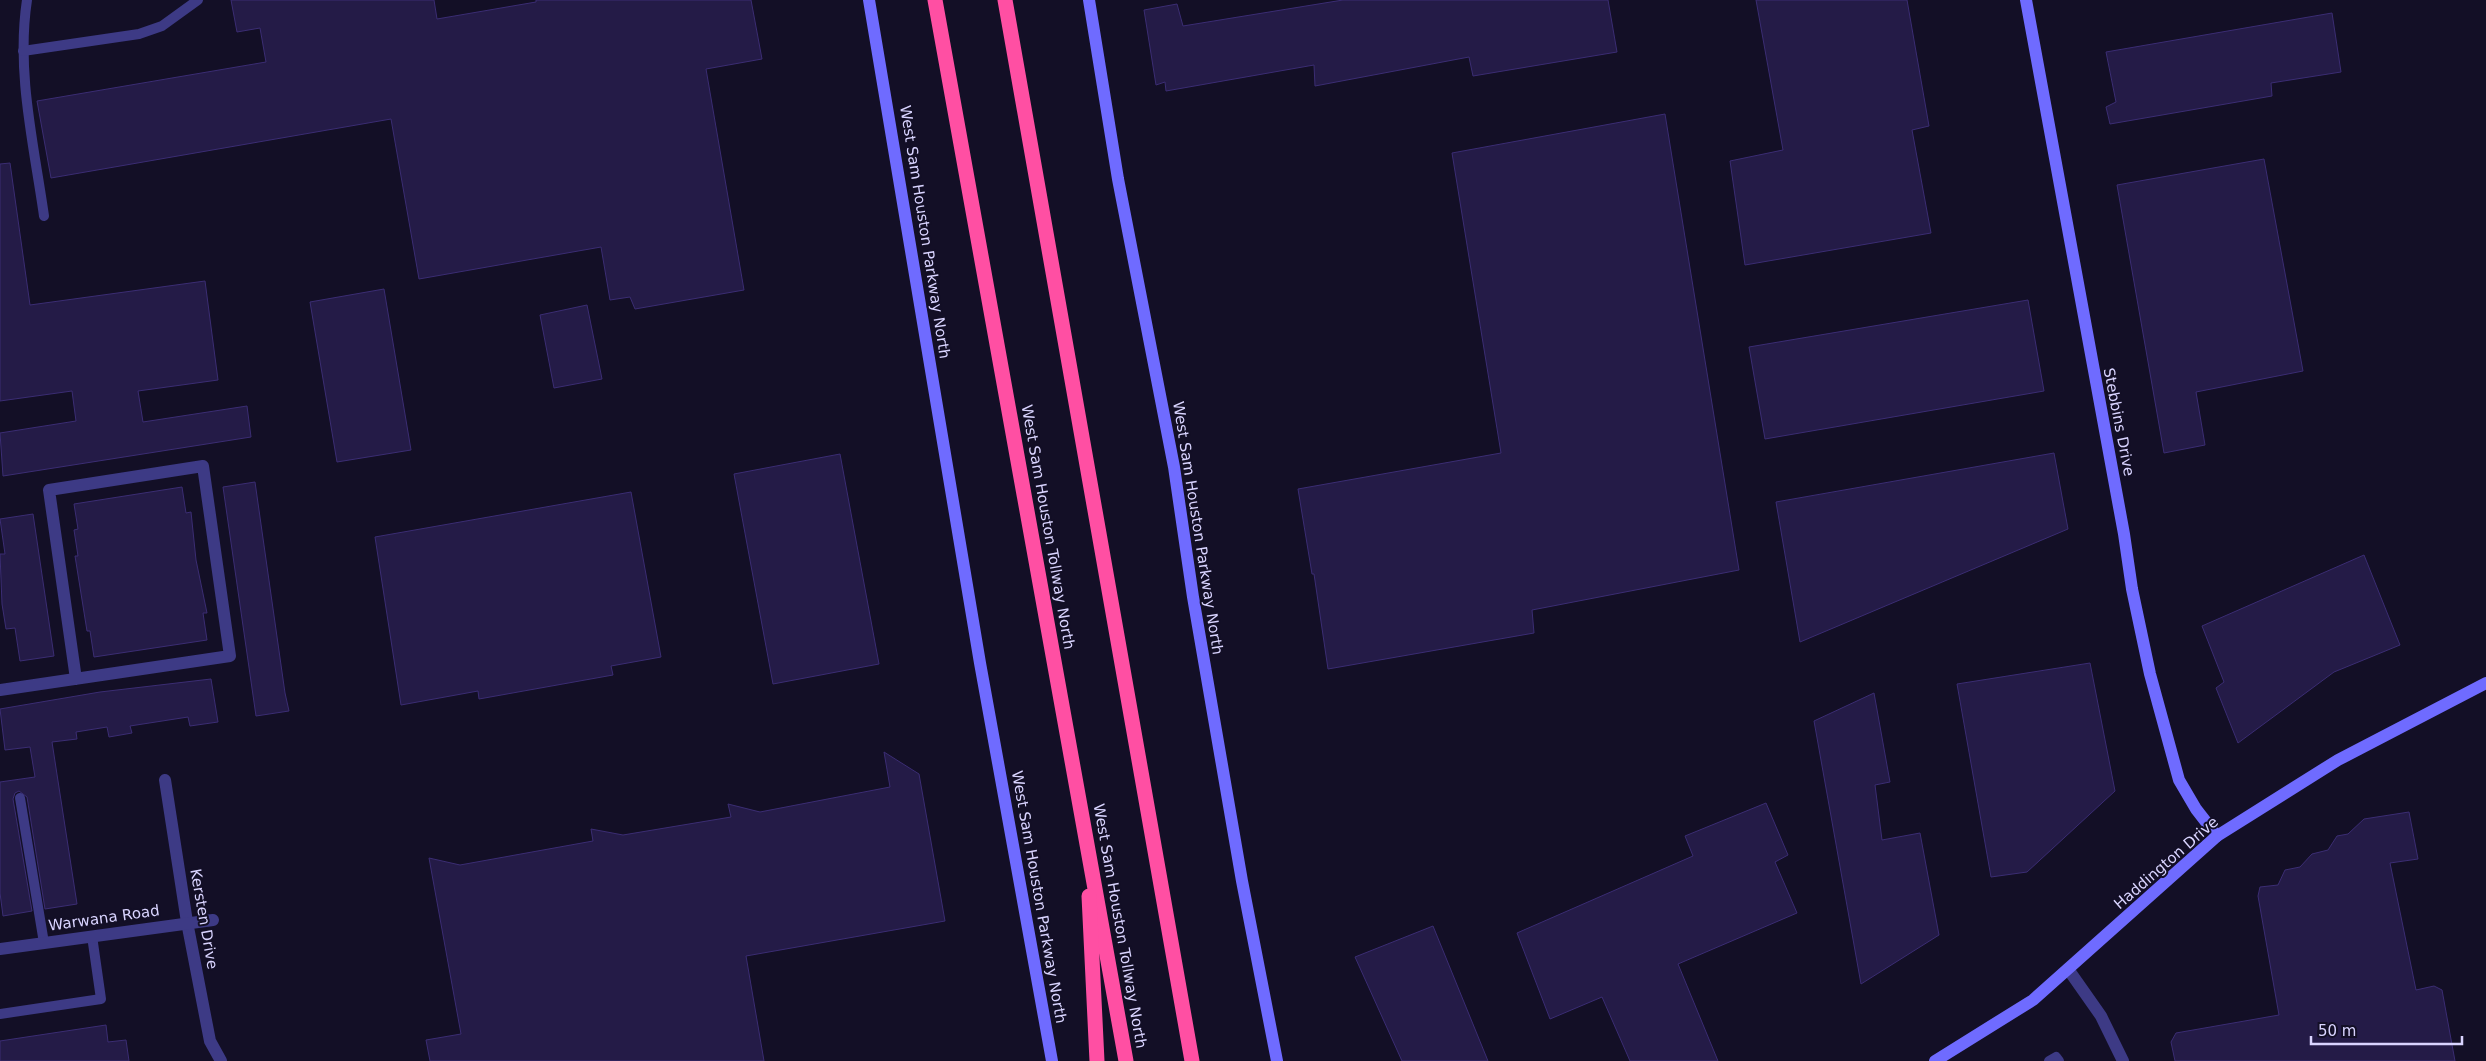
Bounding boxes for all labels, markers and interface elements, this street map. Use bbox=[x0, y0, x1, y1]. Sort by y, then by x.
street label: West Sam Houston Parkway North bbox=[896, 104, 954, 360]
street label: Stebbins Drive bbox=[2100, 366, 2138, 478]
street label: West Sam Houston Parkway North bbox=[1169, 400, 1227, 656]
street label: West Sam Houston Tollway North bbox=[1018, 403, 1078, 651]
street label: West Sam Houston Parkway North bbox=[1008, 769, 1070, 1025]
street label: West Sam Houston Tollway North bbox=[1090, 802, 1150, 1050]
street label: Haddington Drive bbox=[2110, 813, 2222, 913]
street label: Kersten Drive bbox=[186, 867, 222, 971]
street label: Warwana Road bbox=[47, 901, 161, 935]
scale bar bbox=[2311, 1014, 2462, 1046]
text: 50 m bbox=[2318, 1022, 2356, 1040]

